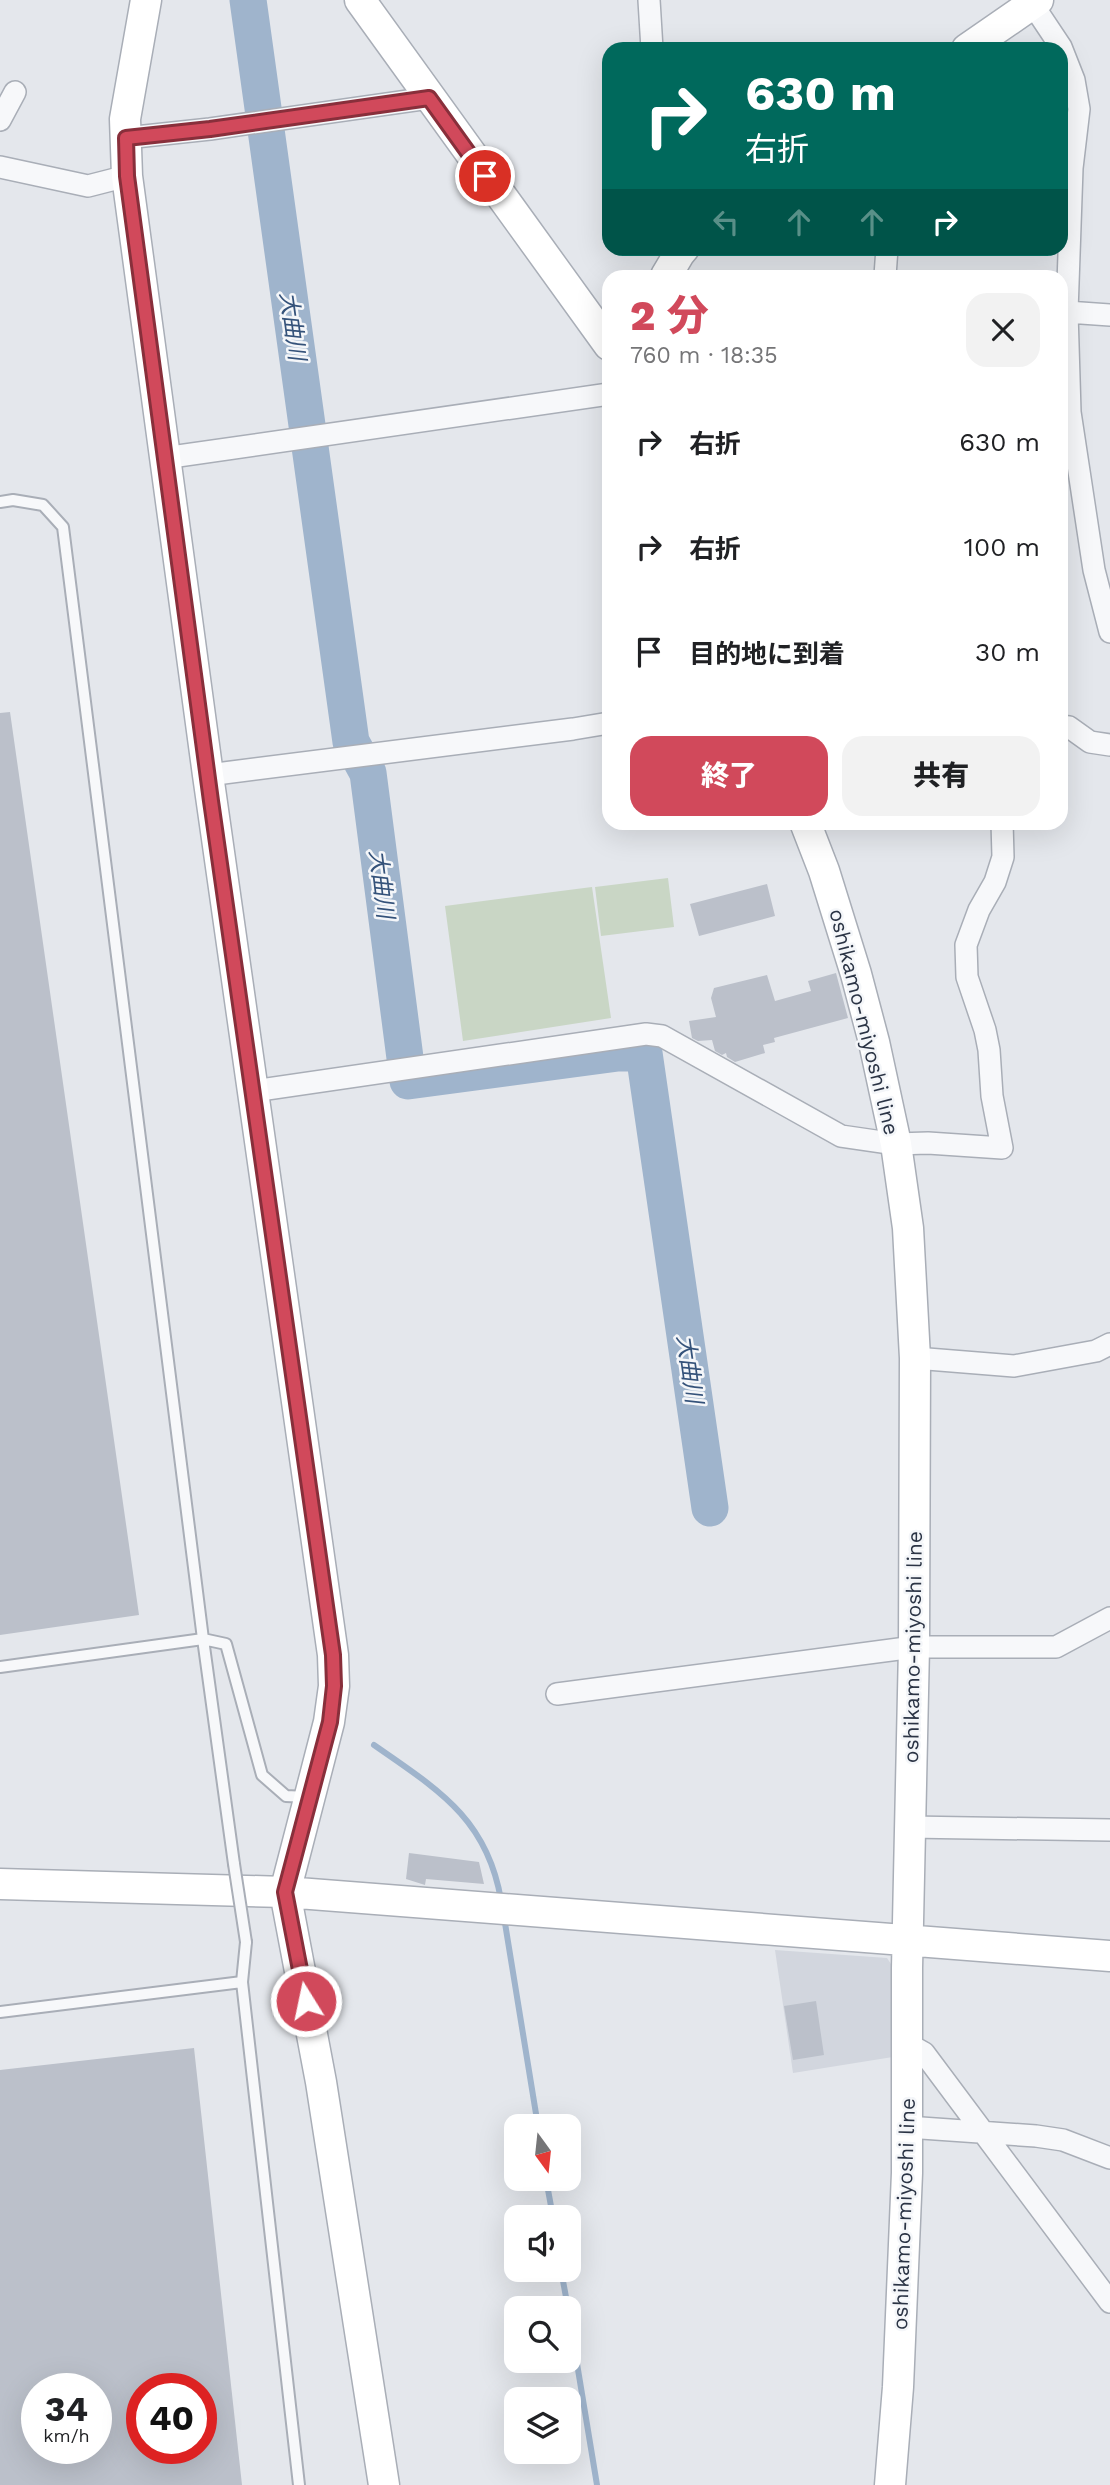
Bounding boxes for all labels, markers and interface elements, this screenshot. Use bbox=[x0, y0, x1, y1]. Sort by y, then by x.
text: 630 m bbox=[745, 64, 896, 122]
icon: right bbox=[630, 70, 721, 161]
text: 右折 bbox=[745, 130, 809, 168]
pin bbox=[455, 146, 515, 206]
icon: arrive bbox=[466, 157, 504, 195]
icon: left bbox=[707, 203, 745, 241]
icon: ahead bbox=[780, 203, 818, 241]
icon: ahead bbox=[853, 203, 891, 241]
icon: right bbox=[926, 203, 964, 241]
water label: 大曲川 bbox=[274, 290, 311, 365]
text: 2 分 bbox=[630, 291, 708, 340]
button: close bbox=[966, 293, 1040, 367]
text: 760 m · 18:35 bbox=[630, 342, 778, 369]
icon: right bbox=[630, 423, 668, 461]
text: 630 m bbox=[959, 427, 1040, 457]
text: 右折 bbox=[689, 429, 741, 459]
icon: right bbox=[630, 528, 668, 566]
text: 100 m bbox=[964, 532, 1040, 562]
text: 右折 bbox=[689, 534, 741, 564]
icon: arrive bbox=[630, 633, 668, 671]
text: 30 m bbox=[975, 637, 1040, 667]
text: 目的地に到着 bbox=[689, 639, 845, 669]
button: 終了 bbox=[630, 736, 828, 816]
button: 共有 bbox=[842, 736, 1040, 816]
water label: 大曲川 bbox=[364, 848, 399, 923]
street label: oshikamo-miyoshi line bbox=[824, 906, 905, 1138]
water label: 大曲川 bbox=[671, 1333, 708, 1408]
street label: oshikamo-miyoshi line bbox=[898, 1531, 927, 1763]
position arrow bbox=[269, 1964, 343, 2038]
street label: oshikamo-miyoshi line bbox=[887, 2098, 920, 2330]
north arrow bbox=[504, 2114, 581, 2191]
map controls bbox=[504, 2114, 581, 2464]
button: sound bbox=[504, 2205, 581, 2282]
button: search bbox=[504, 2296, 581, 2373]
speed limit sign: 40 bbox=[126, 2373, 217, 2464]
button: layers bbox=[504, 2387, 581, 2464]
text: 34 bbox=[45, 2388, 88, 2430]
text: km/h bbox=[43, 2425, 90, 2446]

